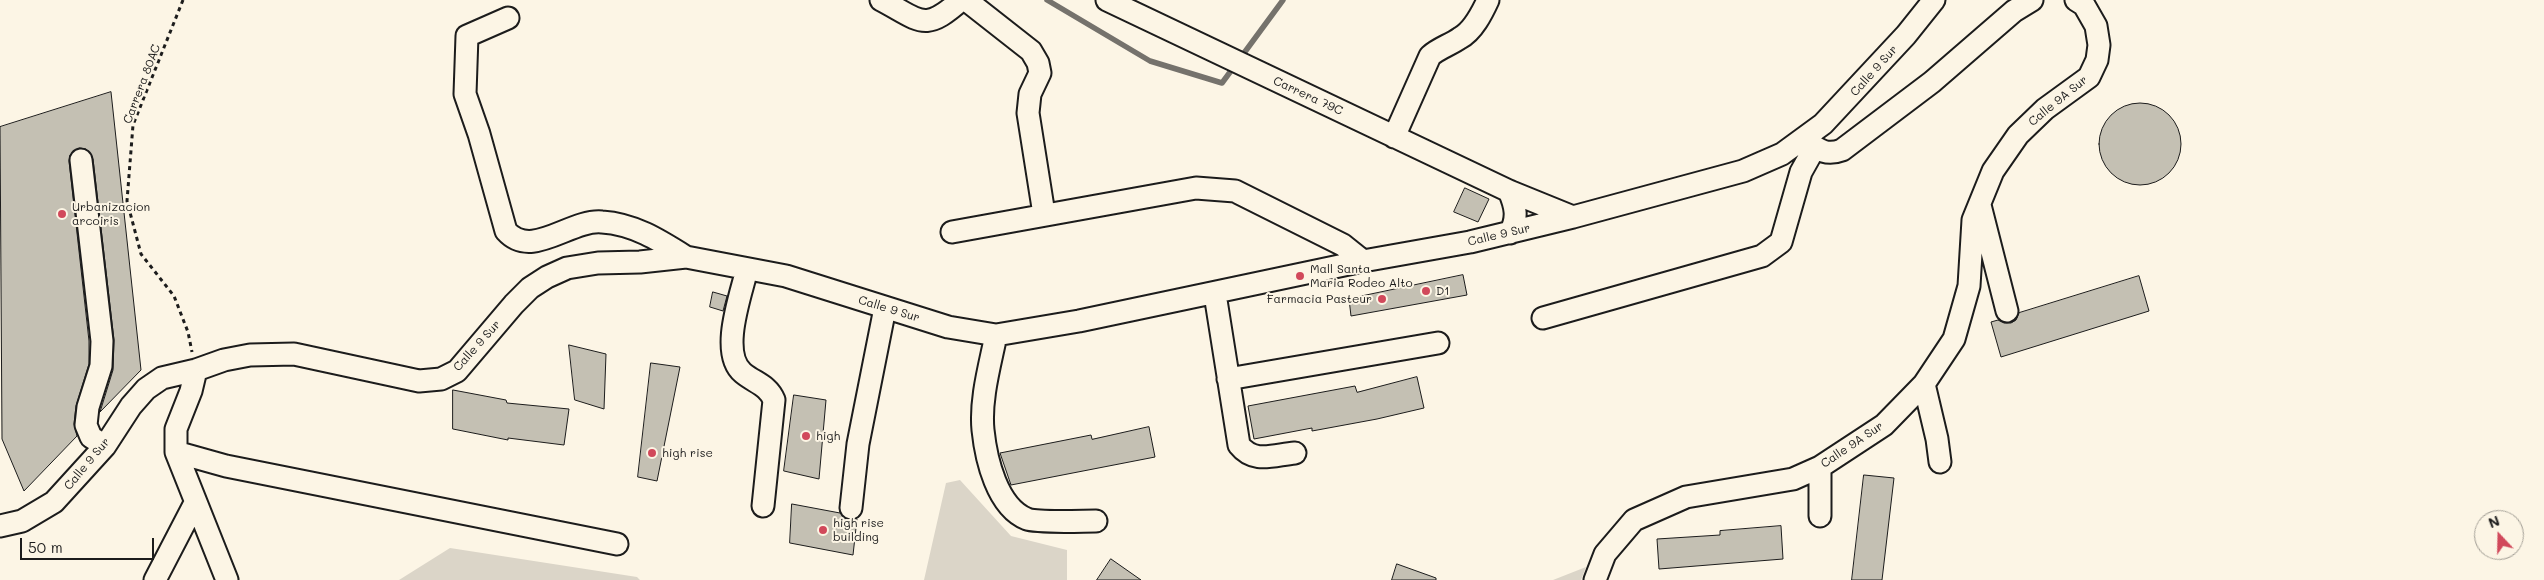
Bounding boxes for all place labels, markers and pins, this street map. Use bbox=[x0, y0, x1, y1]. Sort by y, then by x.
place label: Urbanizacion arcoiris bbox=[72, 200, 150, 228]
marker: Urbanizacion arcoiris bbox=[56, 208, 68, 220]
place label: Mall Santa Maria Rodeo Alto bbox=[1310, 262, 1413, 290]
marker: Mall Santa Maria Rodeo Alto bbox=[1294, 270, 1306, 282]
place label: D1 bbox=[1436, 284, 1450, 298]
marker: D1 bbox=[1420, 285, 1432, 297]
place label: Farmacia Pasteur bbox=[1267, 292, 1372, 306]
marker: Farmacia Pasteur bbox=[1376, 293, 1388, 305]
place label: high bbox=[816, 429, 840, 443]
marker: high bbox=[800, 430, 812, 442]
place label: high rise bbox=[662, 446, 713, 460]
marker: high rise bbox=[646, 447, 658, 459]
place label: high rise building bbox=[833, 516, 884, 544]
marker: high rise building bbox=[817, 524, 829, 536]

